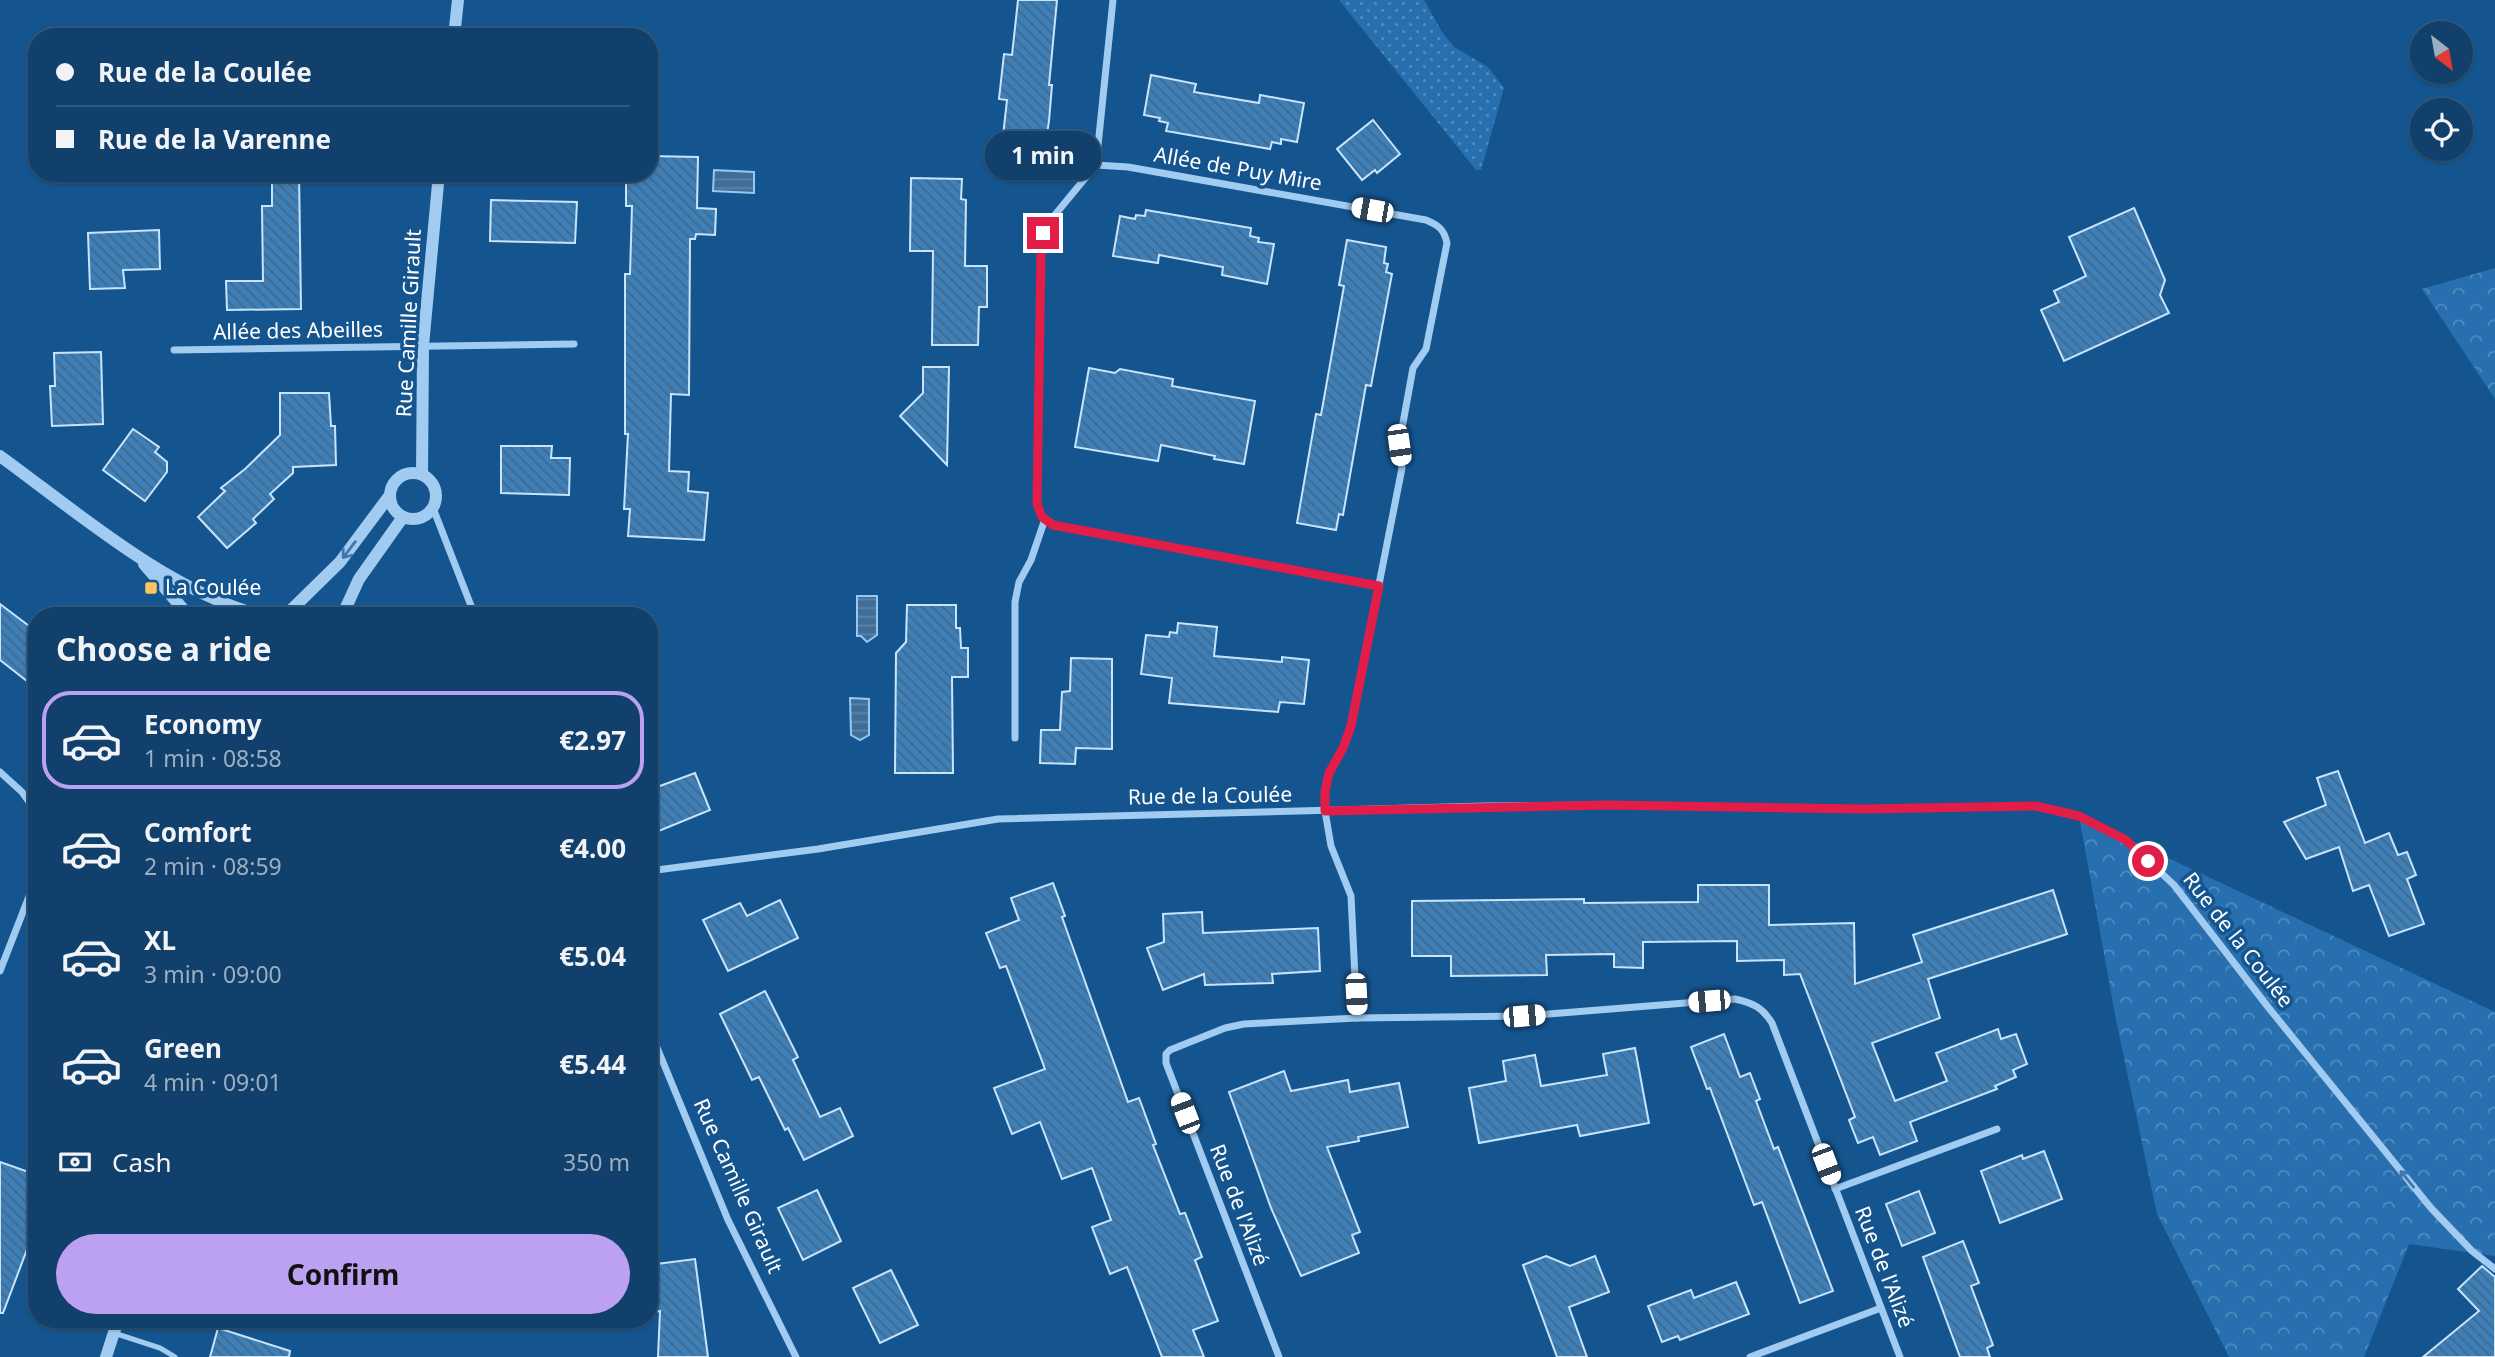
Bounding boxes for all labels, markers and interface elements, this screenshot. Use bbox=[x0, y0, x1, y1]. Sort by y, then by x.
north arrow bbox=[2410, 21, 2473, 84]
map controls bbox=[2410, 21, 2473, 161]
text: Rue de la Coulée bbox=[98, 54, 312, 90]
button: locate bbox=[2410, 98, 2473, 161]
text: Rue de la Varenne bbox=[98, 121, 331, 157]
callout: 1 min bbox=[985, 132, 1101, 180]
text: 1 min bbox=[1011, 139, 1075, 171]
street label: Allée de Puy Mire bbox=[1152, 139, 1324, 197]
car bbox=[1350, 196, 1395, 224]
route end bbox=[1027, 217, 1059, 249]
street label: Rue Camille Girault bbox=[389, 228, 427, 418]
street label: Allée des Abeilles bbox=[213, 315, 383, 345]
car bbox=[1386, 423, 1413, 467]
one-way arrow bbox=[342, 540, 357, 559]
place label: La Coulée bbox=[165, 573, 261, 601]
marker: La Coulée bbox=[143, 580, 159, 596]
text: Choose a ride bbox=[56, 627, 272, 670]
text: Economy bbox=[144, 706, 262, 742]
icon: car bbox=[60, 709, 123, 772]
text: €2.97 bbox=[559, 722, 626, 758]
text: 1 min · 08:58 bbox=[144, 742, 282, 774]
street label: Rue de la Coulée bbox=[1128, 780, 1292, 810]
text: Comfort bbox=[144, 814, 252, 850]
icon: car bbox=[60, 817, 123, 880]
text: €4.00 bbox=[559, 830, 626, 866]
route start bbox=[2132, 845, 2164, 877]
text: 2 min · 08:59 bbox=[144, 850, 282, 882]
street label: Rue de la Coulée bbox=[2177, 866, 2300, 1013]
text: XL bbox=[144, 922, 176, 958]
icon: car bbox=[60, 925, 123, 988]
text: €5.04 bbox=[559, 938, 626, 974]
text: 3 min · 09:00 bbox=[144, 958, 282, 990]
car bbox=[1345, 972, 1368, 1016]
car bbox=[1688, 989, 1731, 1013]
car bbox=[1503, 1004, 1546, 1028]
text: Green bbox=[144, 1030, 222, 1066]
icon: car bbox=[60, 1033, 123, 1096]
text: €5.44 bbox=[559, 1046, 626, 1082]
text: 4 min · 09:01 bbox=[144, 1066, 282, 1098]
car bbox=[1168, 1090, 1203, 1136]
street label: Rue Camille Girault bbox=[688, 1094, 790, 1278]
street label: Rue de l'Alizé bbox=[1204, 1140, 1276, 1270]
car bbox=[1809, 1141, 1844, 1187]
icon: cash bbox=[56, 1143, 94, 1181]
text: Cash bbox=[112, 1144, 172, 1180]
text: 350 m bbox=[563, 1146, 630, 1178]
one-way arrow bbox=[2399, 1170, 2415, 1188]
street label: Rue de l'Alizé bbox=[1849, 1202, 1921, 1332]
button: Confirm bbox=[56, 1234, 630, 1314]

